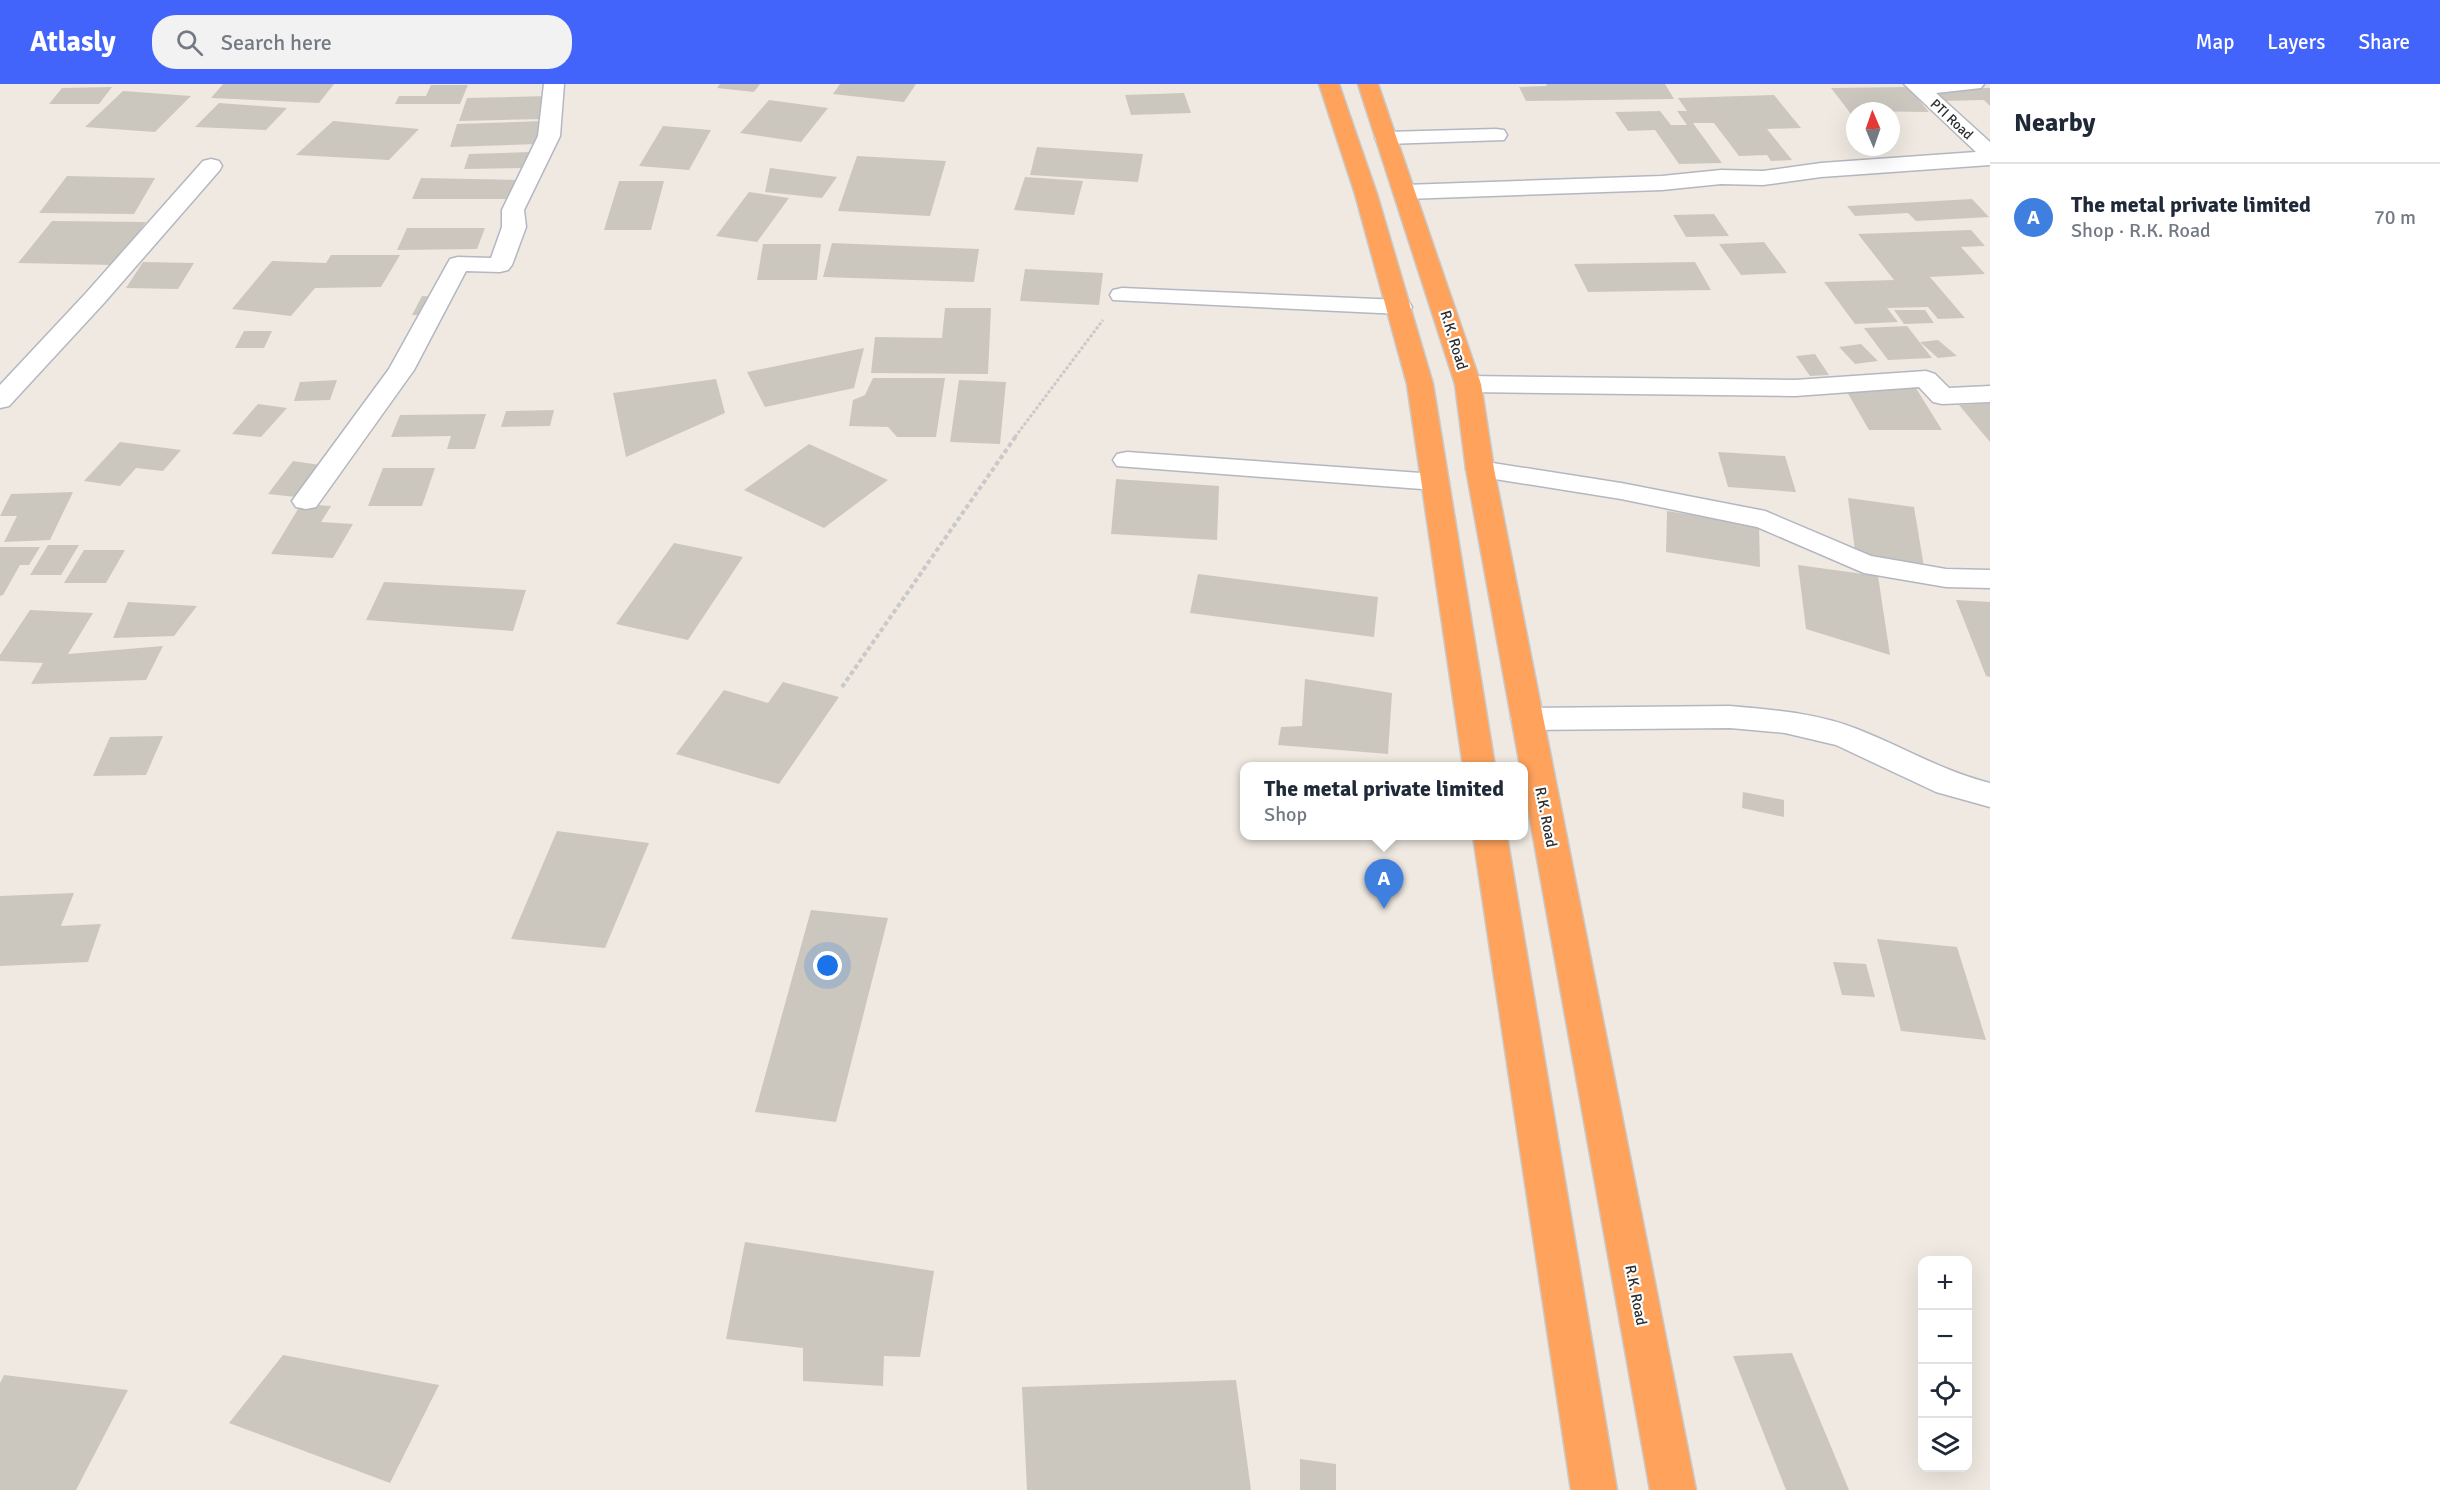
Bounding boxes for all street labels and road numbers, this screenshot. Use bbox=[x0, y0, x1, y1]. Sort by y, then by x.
street label: PTI Road bbox=[1927, 95, 1976, 143]
street label: R.K. Road bbox=[1436, 308, 1472, 372]
street label: R.K. Road bbox=[1531, 785, 1561, 849]
street label: R.K. Road bbox=[1621, 1263, 1651, 1327]

